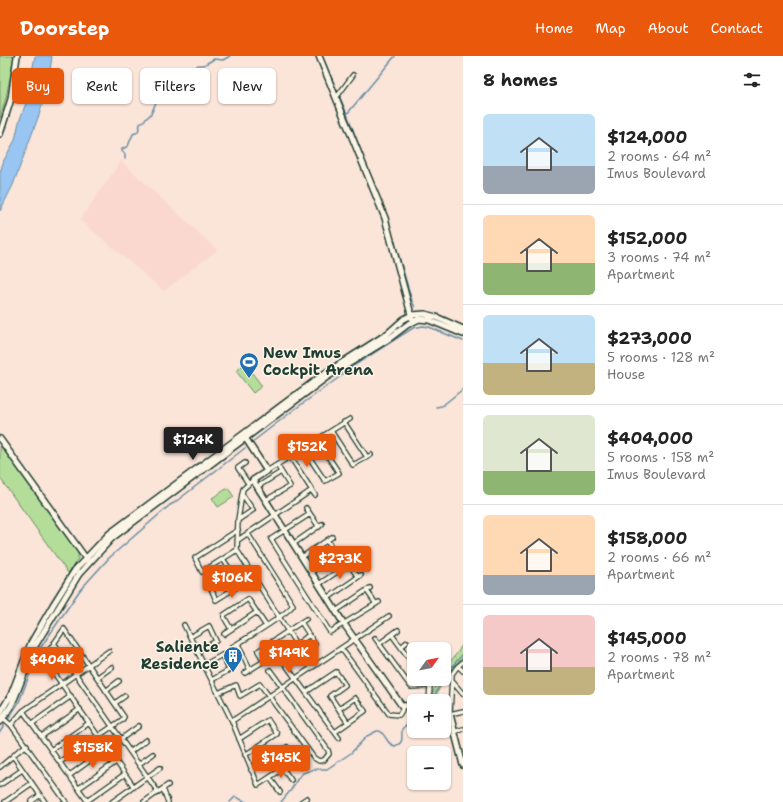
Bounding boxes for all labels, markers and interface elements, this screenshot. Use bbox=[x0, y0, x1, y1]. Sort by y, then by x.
text: Doorstep bbox=[20, 16, 109, 41]
text: Home bbox=[535, 19, 574, 37]
text: Map bbox=[596, 19, 626, 37]
text: About bbox=[648, 19, 689, 37]
text: Contact bbox=[711, 19, 763, 37]
chip: Buy bbox=[12, 68, 64, 104]
chip: Rent bbox=[72, 68, 132, 104]
chip: Filters bbox=[140, 68, 210, 104]
chip: New bbox=[218, 68, 276, 104]
text: 8 homes bbox=[483, 69, 558, 91]
icon: filters bbox=[741, 69, 763, 91]
text: $124,000 bbox=[607, 126, 687, 148]
icon: home bbox=[515, 130, 563, 178]
text: 2 rooms · 64 m² bbox=[607, 148, 711, 165]
text: Imus Boulevard bbox=[607, 165, 706, 182]
text: $152,000 bbox=[607, 227, 687, 249]
icon: home bbox=[515, 231, 563, 279]
text: 3 rooms · 74 m² bbox=[607, 249, 711, 266]
text: Apartment bbox=[607, 266, 675, 283]
text: $273,000 bbox=[607, 327, 692, 349]
icon: home bbox=[515, 331, 563, 379]
place label: New Imus Cockpit Arena bbox=[263, 343, 374, 380]
text: 5 rooms · 128 m² bbox=[607, 349, 715, 366]
sports icon: New Imus Cockpit Arena bbox=[238, 351, 260, 379]
text: House bbox=[607, 366, 645, 383]
pin: $124K bbox=[165, 427, 221, 461]
text: $404,000 bbox=[607, 427, 693, 449]
text: $124K bbox=[173, 431, 213, 448]
icon: home bbox=[515, 431, 563, 479]
pin: $152K bbox=[279, 434, 335, 468]
text: $152K bbox=[287, 438, 327, 455]
text: 5 rooms · 158 m² bbox=[607, 449, 714, 466]
text: Imus Boulevard bbox=[607, 466, 706, 483]
text: $158,000 bbox=[607, 527, 688, 549]
icon: home bbox=[515, 531, 563, 579]
pin: $273K bbox=[312, 546, 368, 580]
text: 2 rooms · 66 m² bbox=[607, 549, 711, 566]
text: $273K bbox=[318, 550, 362, 567]
pin: $106K bbox=[204, 565, 260, 599]
text: Apartment bbox=[607, 566, 675, 583]
text: $106K bbox=[211, 569, 253, 586]
text: $145,000 bbox=[607, 627, 687, 649]
icon: home bbox=[515, 631, 563, 679]
place label: Saliente Residence bbox=[141, 637, 219, 674]
pin: $149K bbox=[261, 640, 317, 674]
north arrow bbox=[407, 642, 451, 686]
map controls bbox=[407, 642, 451, 790]
text: $149K bbox=[269, 644, 309, 661]
building icon: Saliente Residence bbox=[222, 645, 244, 673]
pin: $404K bbox=[24, 647, 80, 681]
text: 2 rooms · 78 m² bbox=[607, 649, 711, 666]
text: $404K bbox=[30, 651, 74, 668]
text: Apartment bbox=[607, 666, 675, 683]
button: + bbox=[407, 694, 451, 738]
pin: $158K bbox=[65, 735, 121, 769]
text: $158K bbox=[73, 739, 113, 756]
pin: $145K bbox=[253, 745, 309, 779]
button: − bbox=[407, 746, 451, 790]
text: $145K bbox=[261, 749, 301, 766]

